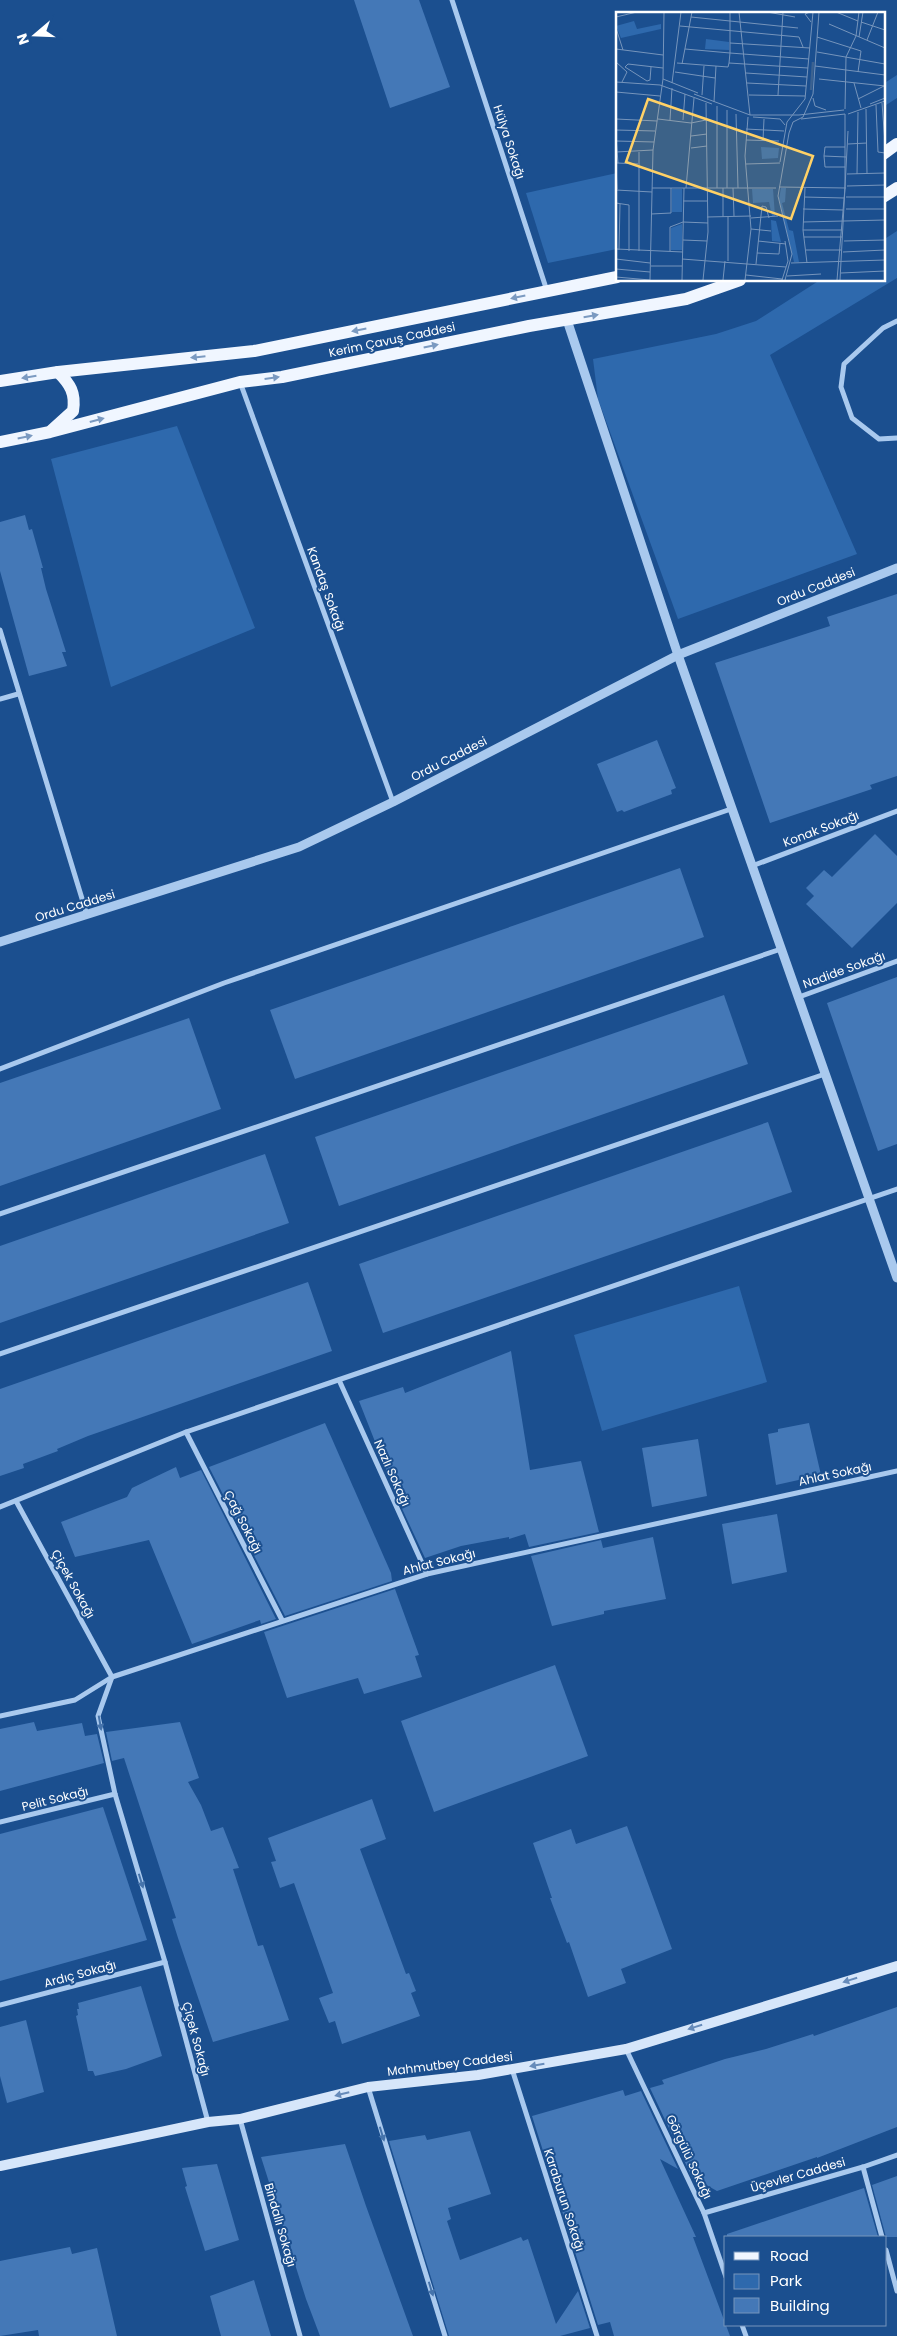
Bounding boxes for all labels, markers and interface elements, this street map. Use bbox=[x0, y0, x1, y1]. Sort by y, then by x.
north arrow bbox=[10, 10, 60, 60]
inset map bbox=[616, 12, 884, 281]
text: N bbox=[12, 31, 34, 47]
street label: Hülya Sokağı bbox=[489, 103, 529, 181]
one-way arrow bbox=[509, 294, 525, 302]
one-way arrow bbox=[583, 311, 599, 319]
street label: Kerim Çavuş Caddesi bbox=[327, 318, 457, 361]
one-way arrow bbox=[350, 326, 366, 334]
one-way arrow bbox=[424, 342, 439, 350]
one-way arrow bbox=[190, 353, 206, 361]
one-way arrow bbox=[21, 373, 37, 381]
one-way arrow bbox=[264, 374, 280, 382]
one-way arrow bbox=[90, 416, 105, 424]
one-way arrow bbox=[17, 433, 33, 441]
street label: Kandaş Sokağı bbox=[303, 544, 350, 633]
street label: Ordu Caddesi bbox=[774, 563, 858, 610]
street label: Ordu Caddesi bbox=[408, 732, 490, 785]
street label: Konak Sokağı bbox=[780, 806, 861, 851]
street label: Ordu Caddesi bbox=[33, 885, 117, 926]
street label: Nadide Sokağı bbox=[800, 947, 887, 992]
street label: Nazlı Sokağı bbox=[370, 1437, 415, 1509]
street label: Ahlat Sokağı bbox=[797, 1457, 873, 1490]
street label: Çağ Sokağı bbox=[220, 1487, 267, 1556]
street label: Ahlat Sokağı bbox=[401, 1544, 477, 1579]
street label: Çiçek Sokağı bbox=[47, 1546, 99, 1621]
one-way arrow bbox=[97, 1716, 105, 1732]
street label: Pelit Sokağı bbox=[20, 1782, 90, 1815]
one-way arrow bbox=[137, 1873, 145, 1888]
street label: Ardıç Sokağı bbox=[42, 1956, 118, 1991]
one-way arrow bbox=[843, 1976, 858, 1984]
street label: Çiçek Sokağı bbox=[178, 2000, 215, 2078]
one-way arrow bbox=[687, 2023, 702, 2031]
street label: Mahmutbey Caddesi bbox=[386, 2047, 514, 2080]
one-way arrow bbox=[529, 2061, 545, 2069]
one-way arrow bbox=[335, 2090, 350, 2098]
street label: Görgülü Sokağı bbox=[662, 2112, 716, 2202]
one-way arrow bbox=[379, 2127, 387, 2142]
street label: Karaburun Sokağı bbox=[540, 2146, 589, 2253]
street label: Üçevler Caddesi bbox=[748, 2153, 847, 2196]
street label: Bindallı Sokağı bbox=[260, 2181, 301, 2269]
legend bbox=[724, 2236, 887, 2326]
text: Road bbox=[770, 2245, 809, 2266]
text: Park bbox=[770, 2270, 802, 2291]
one-way arrow bbox=[427, 2282, 435, 2297]
text: Building bbox=[770, 2295, 830, 2316]

